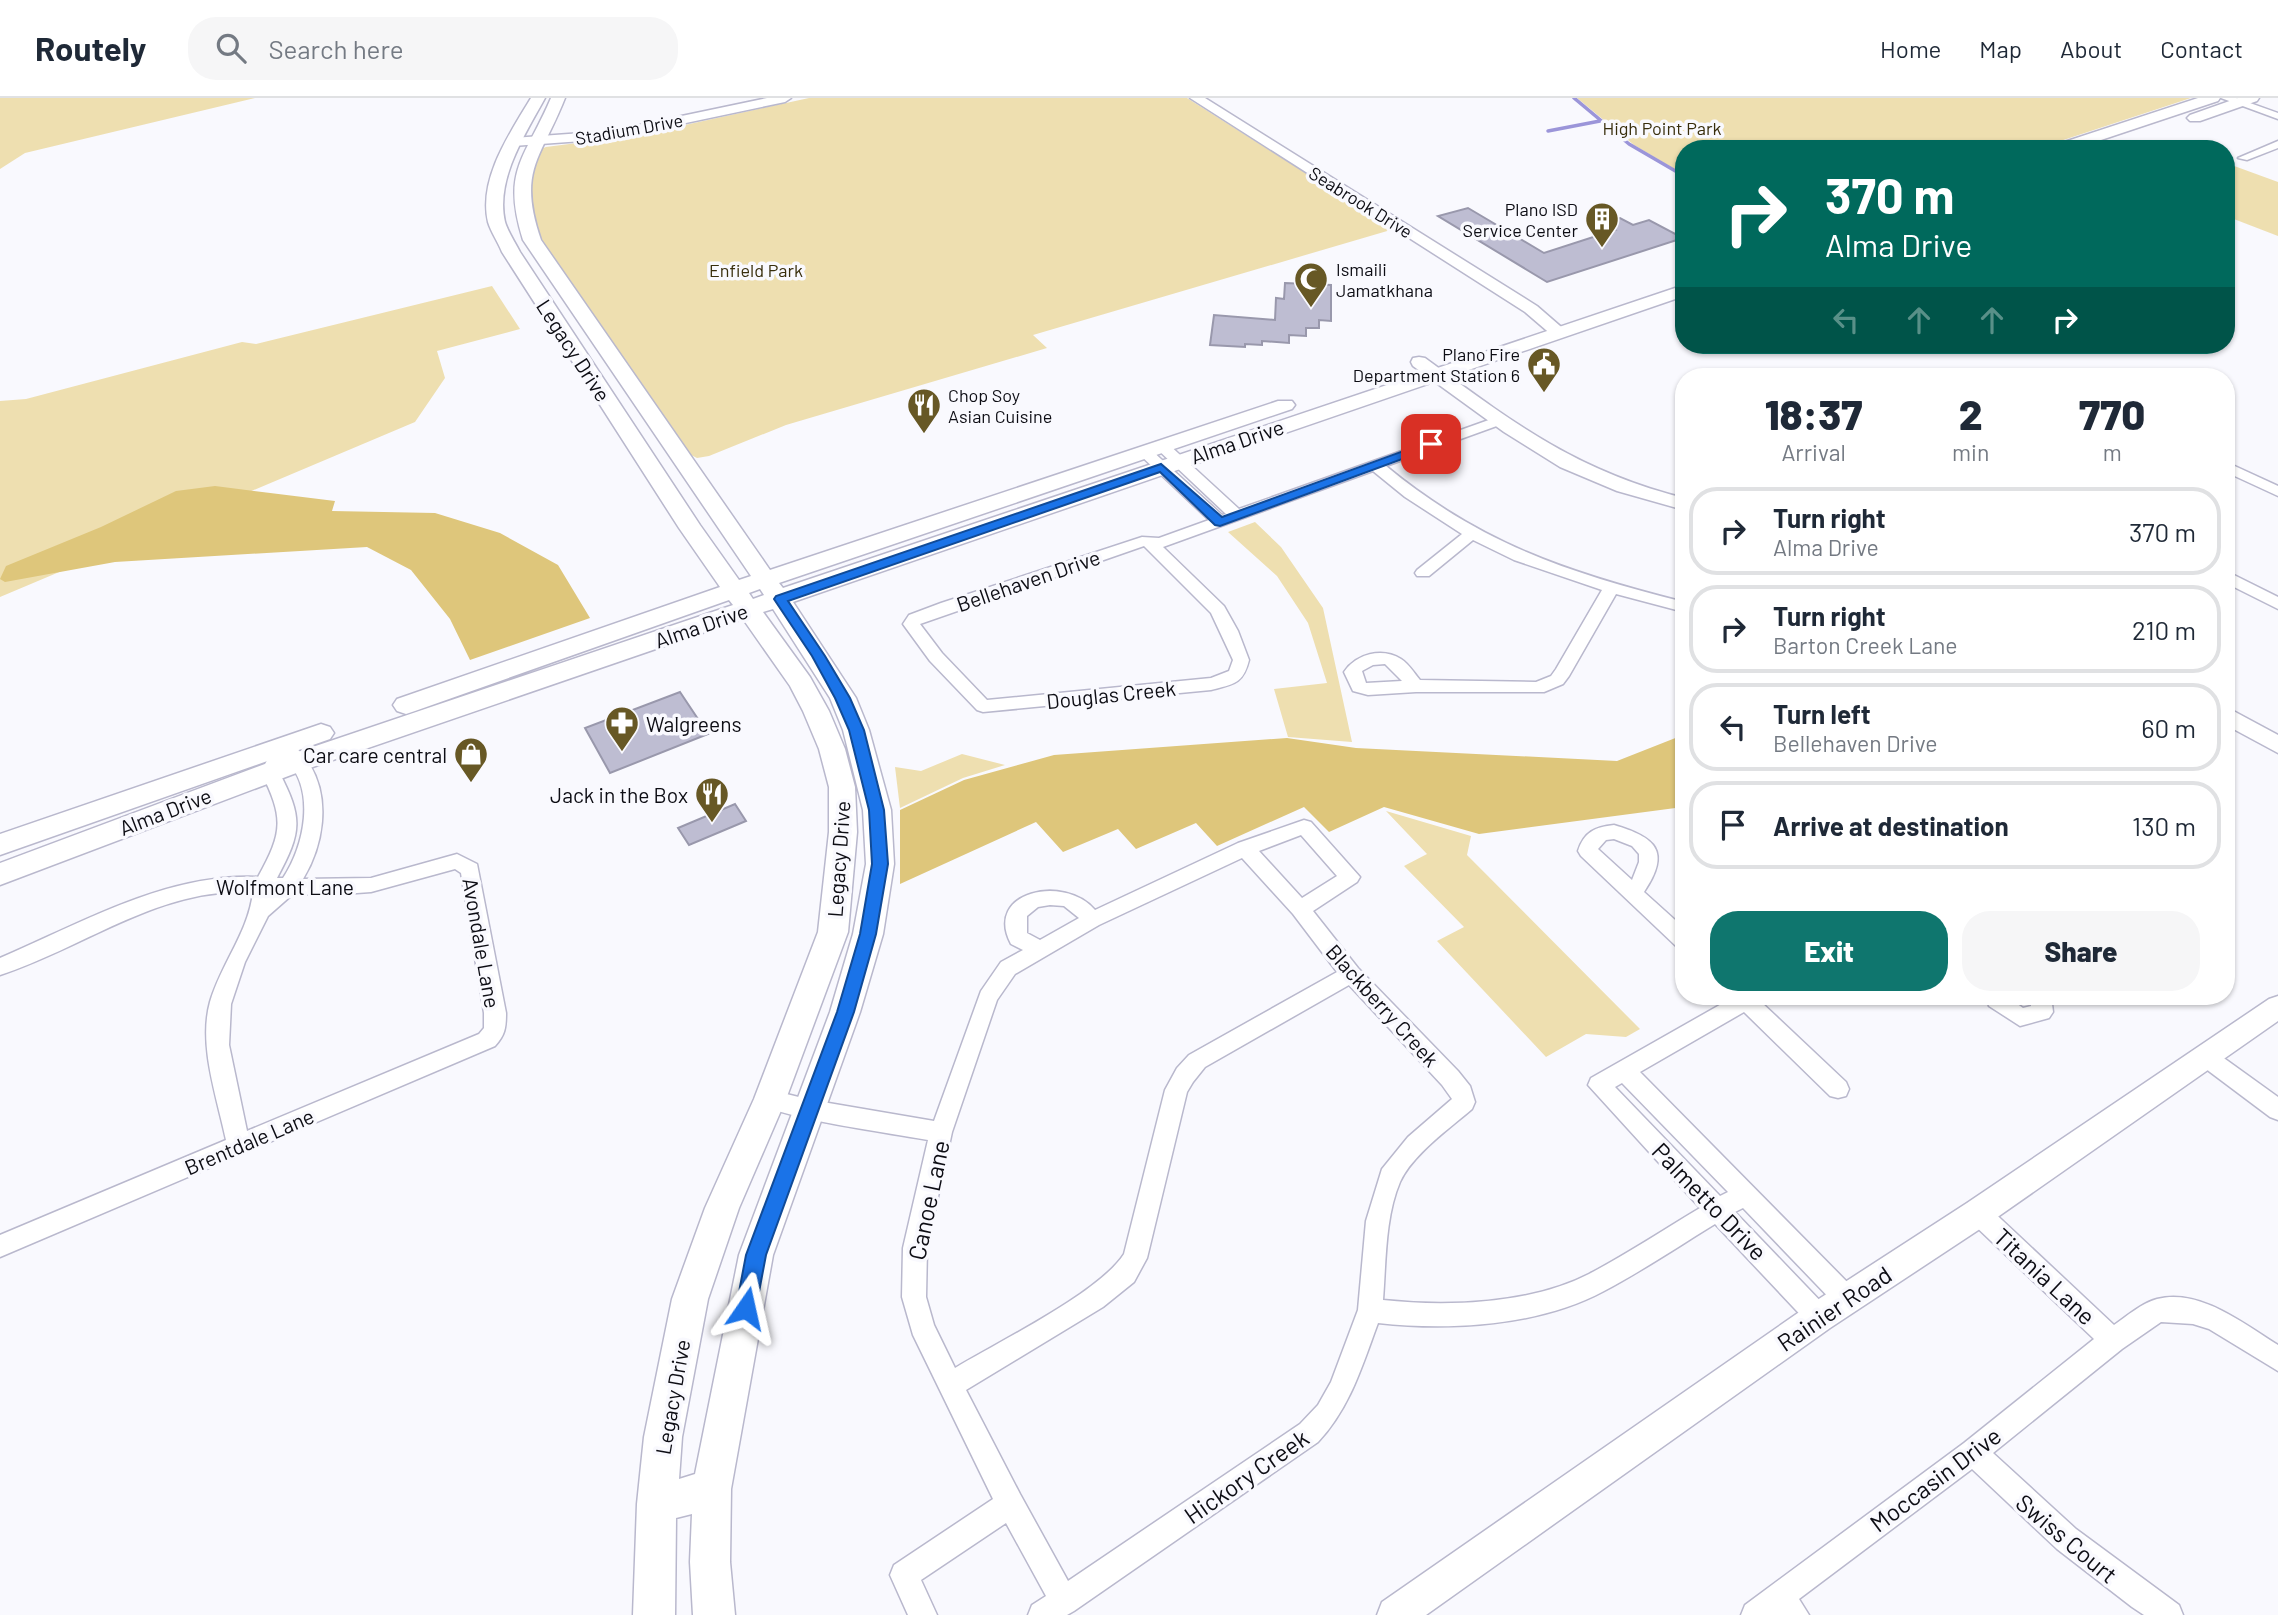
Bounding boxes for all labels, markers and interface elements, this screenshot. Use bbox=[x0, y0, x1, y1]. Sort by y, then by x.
search box bbox=[188, 17, 678, 80]
text: Routely bbox=[35, 28, 146, 68]
icon: search bbox=[212, 29, 250, 67]
text: Search here bbox=[268, 33, 404, 64]
text: Home bbox=[1880, 34, 1941, 63]
text: Map bbox=[1979, 34, 2022, 63]
text: About bbox=[2060, 34, 2122, 63]
text: Contact bbox=[2160, 34, 2243, 63]
street label: Stadium Drive bbox=[573, 109, 685, 149]
park label: High Point Park bbox=[1602, 117, 1722, 139]
street label: Seabrook Drive bbox=[1305, 161, 1417, 243]
text: 370 m bbox=[1825, 165, 1954, 224]
icon: right bbox=[1710, 168, 1801, 259]
place label: Plano ISD Service Center bbox=[1463, 198, 1578, 241]
building icon: Plano ISD Service Center bbox=[1583, 200, 1621, 249]
text: Alma Drive bbox=[1825, 225, 1972, 263]
place label: Ismaili Jamatkhana bbox=[1336, 258, 1433, 301]
park label: Enfield Park bbox=[709, 259, 803, 281]
mosque icon: Ismaili Jamatkhana bbox=[1292, 260, 1330, 309]
street label: Legacy Drive bbox=[532, 294, 616, 406]
icon: left bbox=[1827, 301, 1865, 339]
icon: ahead bbox=[1900, 301, 1938, 339]
icon: ahead bbox=[1973, 301, 2011, 339]
icon: right bbox=[2046, 301, 2084, 339]
place label: Plano Fire Department Station 6 bbox=[1353, 343, 1520, 386]
public building icon: Plano Fire Department Station 6 bbox=[1525, 345, 1563, 394]
place label: Chop Soy Asian Cuisine bbox=[948, 384, 1052, 427]
restaurant icon: Chop Soy Asian Cuisine bbox=[905, 386, 943, 435]
text: 18:37 bbox=[1765, 388, 1862, 438]
text: 2 bbox=[1959, 388, 1983, 438]
text: 770 bbox=[2079, 388, 2145, 438]
street label: Alma Drive bbox=[1187, 413, 1287, 469]
pin bbox=[1401, 414, 1461, 474]
icon: arrive bbox=[1412, 425, 1450, 463]
text: Arrival bbox=[1781, 438, 1846, 466]
text: min bbox=[1952, 438, 1989, 466]
text: m bbox=[2103, 438, 2122, 466]
text: Turn right bbox=[1773, 502, 1886, 533]
icon: right bbox=[1714, 512, 1752, 550]
text: 370 m bbox=[2129, 516, 2196, 547]
text: Alma Drive bbox=[1773, 533, 1879, 561]
street label: Bellehaven Drive bbox=[953, 544, 1103, 616]
street label: Alma Drive bbox=[651, 597, 751, 653]
text: Turn right bbox=[1773, 600, 1886, 631]
icon: right bbox=[1714, 610, 1752, 648]
text: 210 m bbox=[2132, 614, 2196, 645]
text: Barton Creek Lane bbox=[1773, 631, 1957, 659]
street label: Douglas Creek bbox=[1045, 675, 1177, 713]
text: Turn left bbox=[1773, 698, 1871, 729]
pharmacy icon: Walgreens bbox=[603, 704, 641, 753]
icon: left bbox=[1714, 708, 1752, 746]
place label: Walgreens bbox=[646, 711, 742, 736]
text: 60 m bbox=[2141, 712, 2196, 743]
text: Bellehaven Drive bbox=[1773, 729, 1938, 757]
shop icon: Car care central bbox=[452, 735, 490, 784]
place label: Car care central bbox=[303, 742, 447, 767]
restaurant icon: Jack in the Box bbox=[693, 775, 731, 824]
street label: Alma Drive bbox=[115, 782, 215, 840]
place label: Jack in the Box bbox=[550, 782, 688, 807]
street label: Legacy Drive bbox=[821, 800, 855, 918]
icon: arrive bbox=[1714, 806, 1752, 844]
text: Arrive at destination bbox=[1773, 810, 2009, 841]
text: 130 m bbox=[2132, 810, 2196, 841]
street label: Wolfmont Lane bbox=[216, 874, 354, 899]
street label: Avondale Lane bbox=[458, 876, 506, 1010]
button: Exit bbox=[1710, 911, 1948, 991]
button: Share bbox=[1962, 911, 2200, 991]
street label: Blackberry Creek bbox=[1322, 939, 1444, 1071]
street label: Brentdale Lane bbox=[181, 1103, 317, 1179]
street label: Palmetto Drive bbox=[1647, 1136, 1773, 1266]
street label: Canoe Lane bbox=[901, 1138, 955, 1262]
street label: Titania Lane bbox=[1988, 1222, 2102, 1330]
street label: Rainier Road bbox=[1771, 1259, 1897, 1357]
position arrow bbox=[709, 1271, 783, 1345]
street label: Legacy Drive bbox=[650, 1337, 694, 1457]
street label: Moccasin Drive bbox=[1864, 1420, 2006, 1538]
street label: Hickory Creek bbox=[1178, 1423, 1314, 1529]
street label: Swiss Court bbox=[2010, 1487, 2124, 1589]

